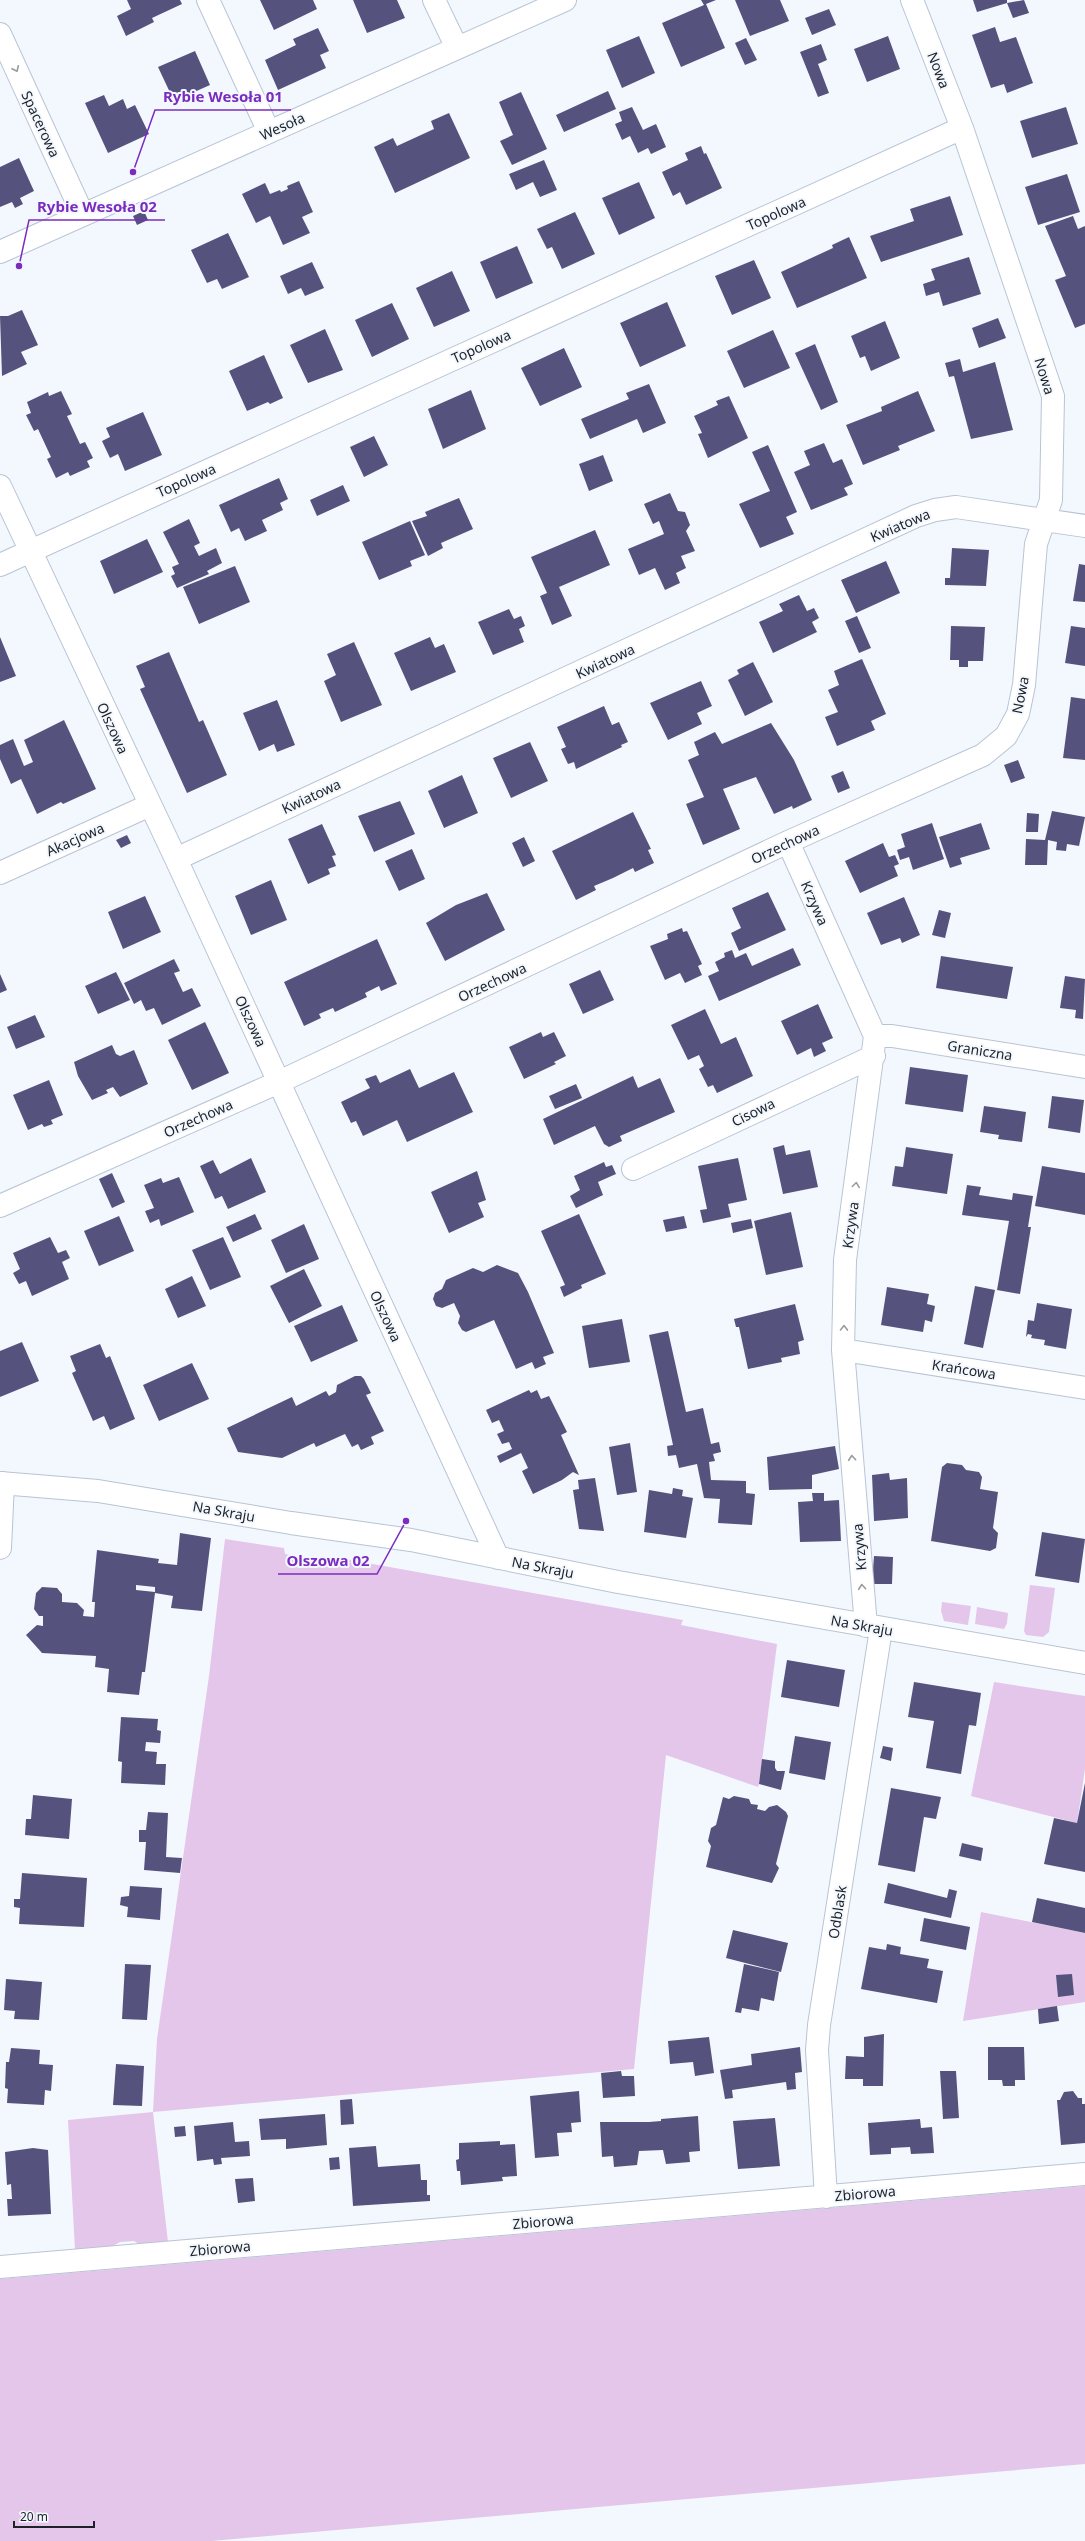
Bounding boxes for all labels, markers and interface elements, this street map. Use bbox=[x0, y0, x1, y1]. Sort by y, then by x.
street label: Nowa bbox=[923, 49, 955, 91]
one-way arrow bbox=[11, 65, 19, 73]
callout: Rybie Wesoła 01 bbox=[155, 83, 291, 110]
text: Rybie Wesoła 01 bbox=[163, 86, 283, 106]
street label: Spacerowa bbox=[17, 88, 65, 160]
street label: Wesoła bbox=[257, 108, 307, 144]
street label: Topolowa bbox=[743, 192, 809, 234]
callout: Rybie Wesoła 02 bbox=[29, 193, 165, 220]
text: Rybie Wesoła 02 bbox=[37, 196, 157, 216]
street label: Topolowa bbox=[448, 325, 514, 367]
street label: Nowa bbox=[1030, 355, 1060, 397]
street label: Topolowa bbox=[153, 459, 219, 501]
street label: Kwiatowa bbox=[867, 504, 933, 546]
street label: Kwiatowa bbox=[572, 639, 638, 683]
street label: Nowa bbox=[1007, 675, 1033, 715]
street label: Olszowa bbox=[93, 699, 133, 757]
street label: Kwiatowa bbox=[278, 774, 344, 818]
street label: Akacjowa bbox=[43, 818, 107, 860]
street label: Orzechowa bbox=[748, 820, 822, 868]
street label: Krzywa bbox=[797, 878, 833, 928]
street label: Orzechowa bbox=[455, 958, 529, 1006]
street label: Olszowa bbox=[231, 992, 271, 1050]
street label: Graniczna bbox=[946, 1035, 1014, 1065]
street label: Cisowa bbox=[728, 1093, 778, 1131]
street label: Orzechowa bbox=[161, 1094, 235, 1142]
one-way arrow bbox=[851, 1182, 860, 1188]
street label: Krzywa bbox=[837, 1200, 863, 1250]
street label: Olszowa bbox=[366, 1287, 406, 1345]
one-way arrow bbox=[840, 1325, 848, 1331]
street label: Krańcowa bbox=[931, 1355, 997, 1383]
one-way arrow bbox=[847, 1455, 856, 1461]
street label: Na Skraju bbox=[191, 1496, 257, 1526]
street label: Krzywa bbox=[847, 1523, 871, 1571]
callout: Olszowa 02 bbox=[278, 1547, 377, 1574]
text: Olszowa 02 bbox=[286, 1550, 370, 1570]
street label: Na Skraju bbox=[510, 1552, 576, 1582]
one-way arrow bbox=[858, 1584, 867, 1590]
street label: Na Skraju bbox=[829, 1610, 895, 1640]
street label: Odblask bbox=[823, 1883, 851, 1940]
street label: Zbiorowa bbox=[834, 2181, 896, 2205]
street label: Zbiorowa bbox=[512, 2209, 574, 2233]
street label: Zbiorowa bbox=[189, 2236, 251, 2260]
scale bar bbox=[14, 2503, 94, 2529]
text: 20 m bbox=[20, 2508, 48, 2525]

